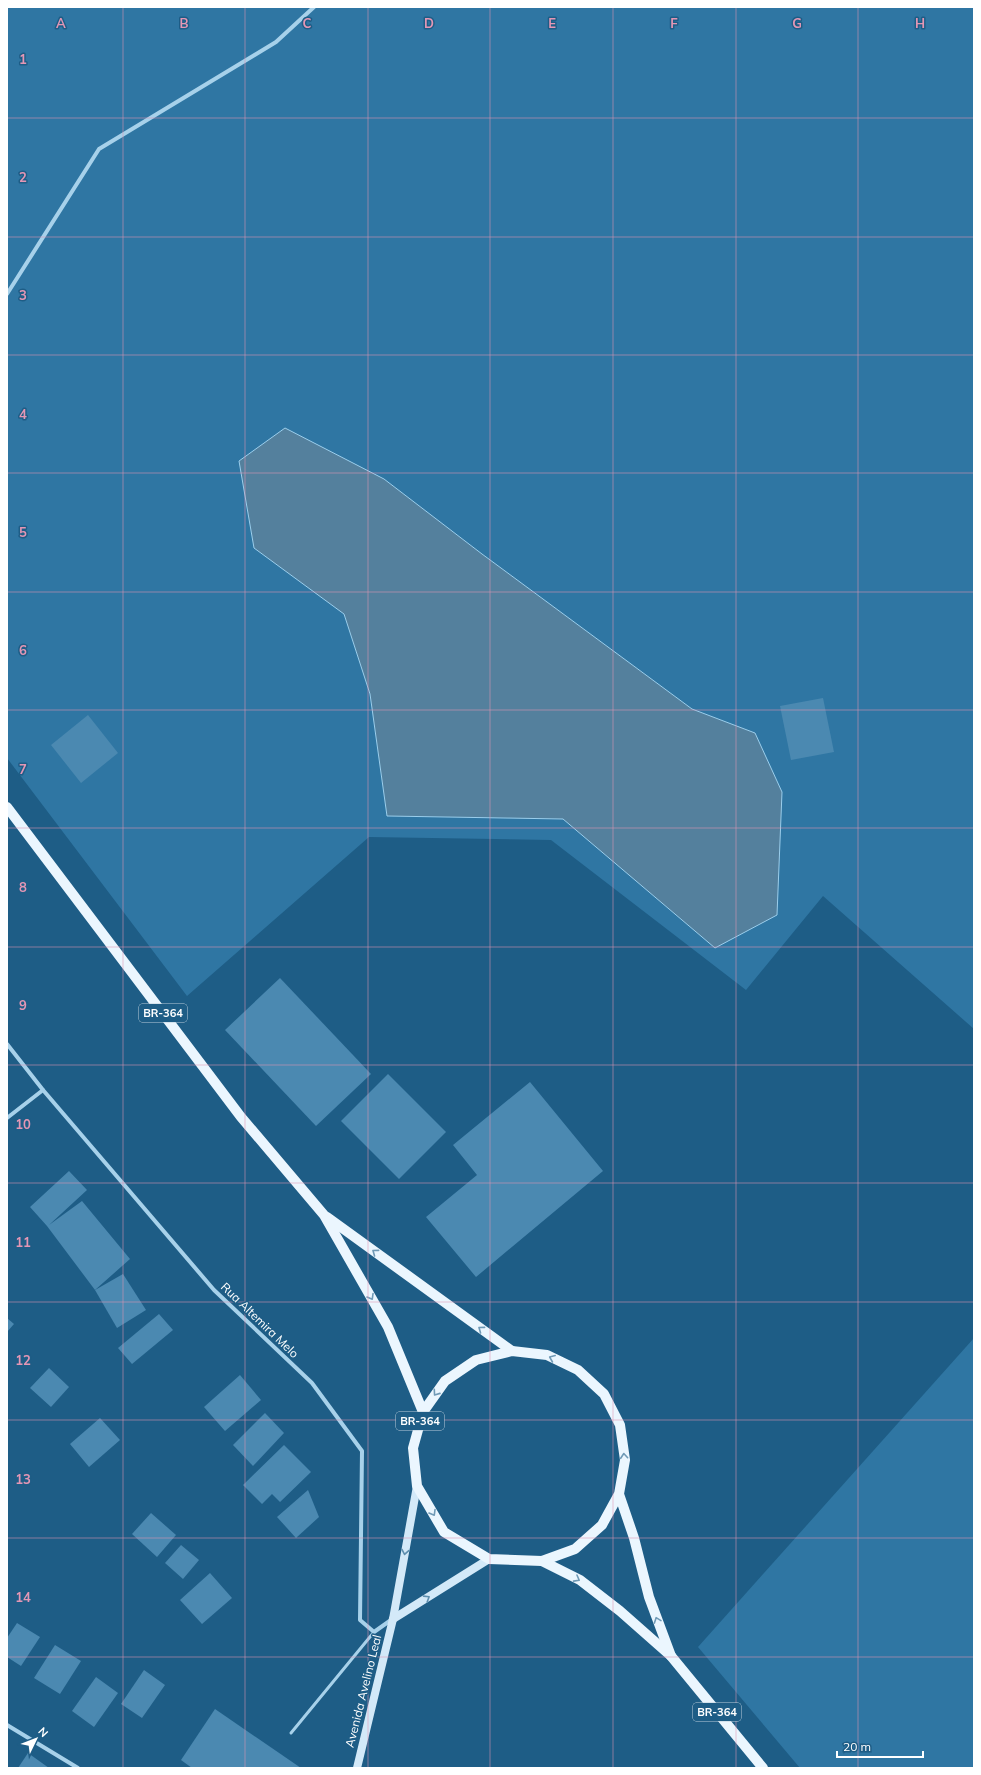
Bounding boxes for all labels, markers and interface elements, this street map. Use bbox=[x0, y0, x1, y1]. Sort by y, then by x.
text: A bbox=[56, 15, 66, 31]
text: B bbox=[180, 15, 189, 31]
text: C bbox=[303, 15, 312, 31]
text: D bbox=[424, 15, 434, 31]
text: E bbox=[548, 15, 556, 31]
text: F bbox=[670, 15, 678, 31]
text: G bbox=[792, 15, 802, 31]
text: H bbox=[915, 15, 925, 31]
text: 1 bbox=[19, 51, 27, 67]
text: 2 bbox=[19, 169, 27, 185]
text: 3 bbox=[19, 287, 27, 303]
text: 4 bbox=[19, 406, 27, 422]
text: 5 bbox=[19, 524, 27, 540]
text: 6 bbox=[19, 642, 27, 658]
text: 7 bbox=[19, 761, 27, 777]
text: 8 bbox=[19, 879, 27, 895]
text: 9 bbox=[19, 997, 27, 1013]
road number: BR-364 bbox=[139, 1004, 187, 1022]
text: 10 bbox=[15, 1116, 31, 1132]
text: 11 bbox=[15, 1234, 31, 1250]
one-way arrow bbox=[373, 1250, 380, 1257]
street label: Rua Altemira Melo bbox=[218, 1279, 302, 1361]
one-way arrow bbox=[366, 1293, 373, 1300]
one-way arrow bbox=[478, 1326, 485, 1333]
text: 12 bbox=[15, 1352, 31, 1368]
one-way arrow bbox=[549, 1355, 556, 1363]
one-way arrow bbox=[433, 1389, 441, 1396]
road number: BR-364 bbox=[396, 1412, 444, 1430]
one-way arrow bbox=[620, 1452, 629, 1459]
text: 13 bbox=[15, 1471, 31, 1487]
one-way arrow bbox=[428, 1509, 435, 1516]
one-way arrow bbox=[402, 1549, 410, 1555]
one-way arrow bbox=[573, 1574, 580, 1582]
text: 14 bbox=[15, 1589, 31, 1605]
one-way arrow bbox=[422, 1596, 429, 1603]
one-way arrow bbox=[654, 1616, 662, 1623]
street label: Avenida Avelino Leal bbox=[342, 1633, 384, 1749]
road number: BR-364 bbox=[693, 1703, 741, 1721]
north arrow bbox=[16, 1719, 56, 1759]
text: N bbox=[35, 1724, 51, 1740]
scale bar bbox=[837, 1733, 923, 1759]
text: 20 m bbox=[843, 1739, 871, 1754]

